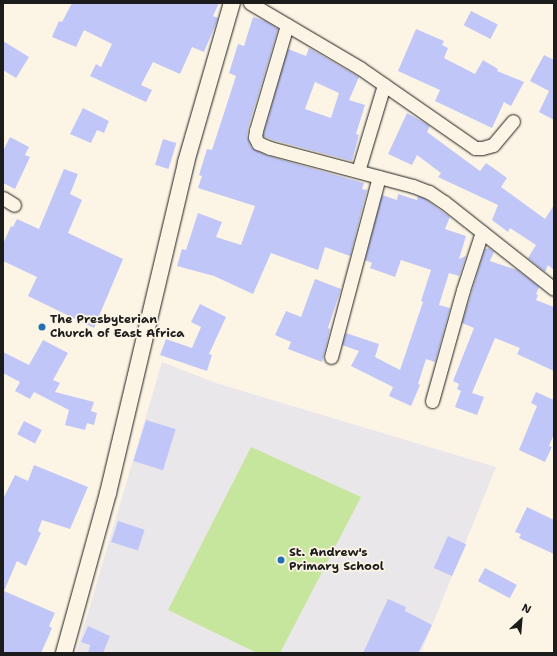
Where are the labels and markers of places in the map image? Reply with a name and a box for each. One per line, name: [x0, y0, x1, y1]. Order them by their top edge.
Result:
place label: The Presbyterian Church of East Africa: [50, 313, 184, 341]
marker: The Presbyterian Church of East Africa: [37, 322, 47, 332]
place label: St. Andrew's Primary School: [289, 546, 384, 574]
marker: St. Andrew's Primary School: [276, 555, 286, 565]

